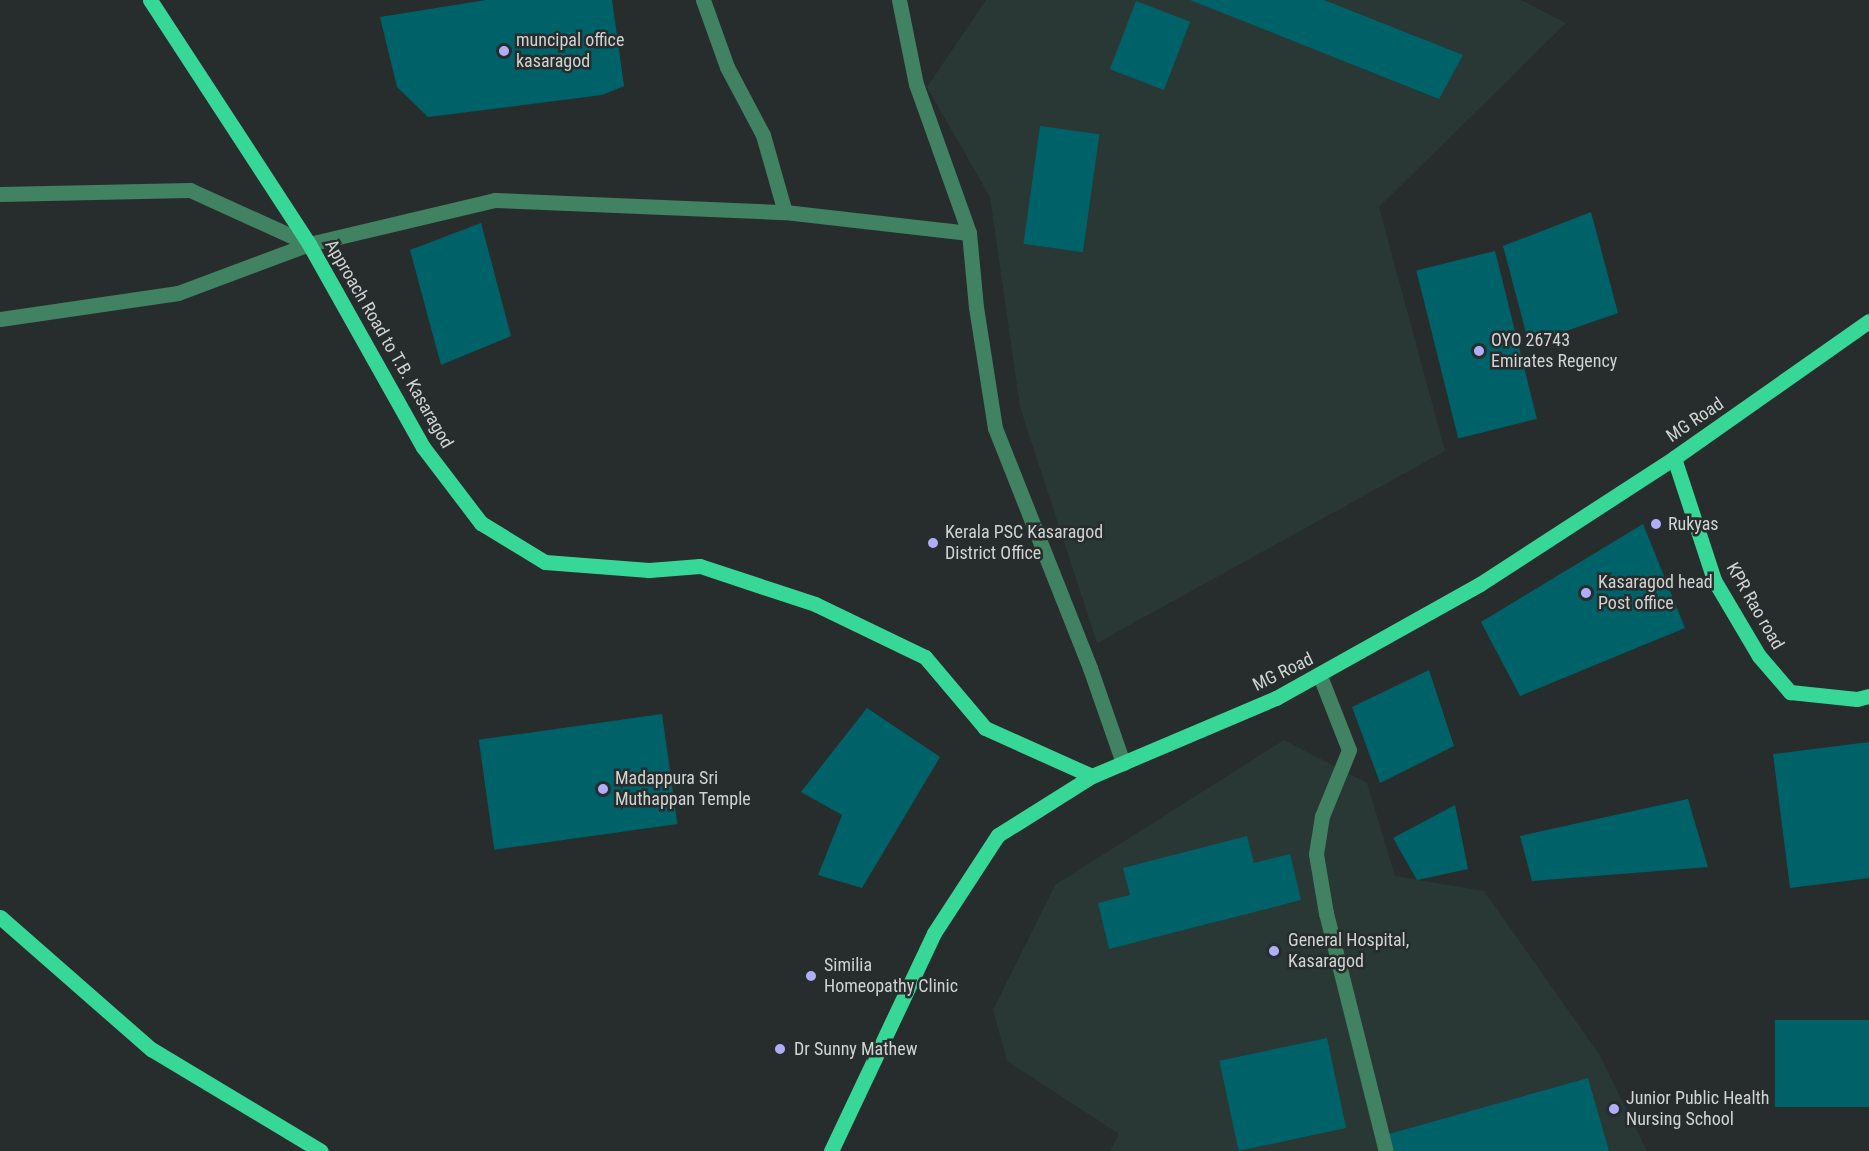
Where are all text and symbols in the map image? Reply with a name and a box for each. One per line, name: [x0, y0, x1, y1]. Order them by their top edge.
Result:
place label: muncipal office kasaragod: [516, 30, 624, 72]
marker: muncipal office kasaragod: [497, 44, 511, 58]
street label: Approach Road to T.B. Kasaragod: [320, 236, 458, 452]
place label: OYO 26743 Emirates Regency: [1491, 330, 1617, 372]
marker: OYO 26743 Emirates Regency: [1472, 344, 1486, 358]
street label: MG Road: [1662, 393, 1728, 447]
place label: Rukyas: [1668, 513, 1719, 535]
marker: Rukyas: [1649, 517, 1663, 531]
place label: Kerala PSC Kasaragod District Office: [945, 522, 1103, 564]
marker: Kerala PSC Kasaragod District Office: [926, 536, 940, 550]
street label: KPR Rao road: [1721, 559, 1789, 653]
place label: Kasaragod head Post office: [1598, 572, 1713, 614]
marker: Kasaragod head Post office: [1579, 586, 1593, 600]
street label: MG Road: [1249, 648, 1317, 696]
place label: Madappura Sri Muthappan Temple: [615, 768, 751, 810]
marker: Madappura Sri Muthappan Temple: [596, 782, 610, 796]
place label: General Hospital, Kasaragod: [1288, 930, 1409, 972]
marker: General Hospital, Kasaragod: [1265, 942, 1283, 960]
place label: Similia Homeopathy Clinic: [824, 955, 958, 998]
marker: Similia Homeopathy Clinic: [802, 967, 820, 985]
place label: Dr Sunny Mathew: [794, 1038, 917, 1060]
marker: Dr Sunny Mathew: [771, 1040, 789, 1058]
place label: Junior Public Health Nursing School: [1626, 1088, 1770, 1130]
marker: Junior Public Health Nursing School: [1607, 1102, 1621, 1116]

